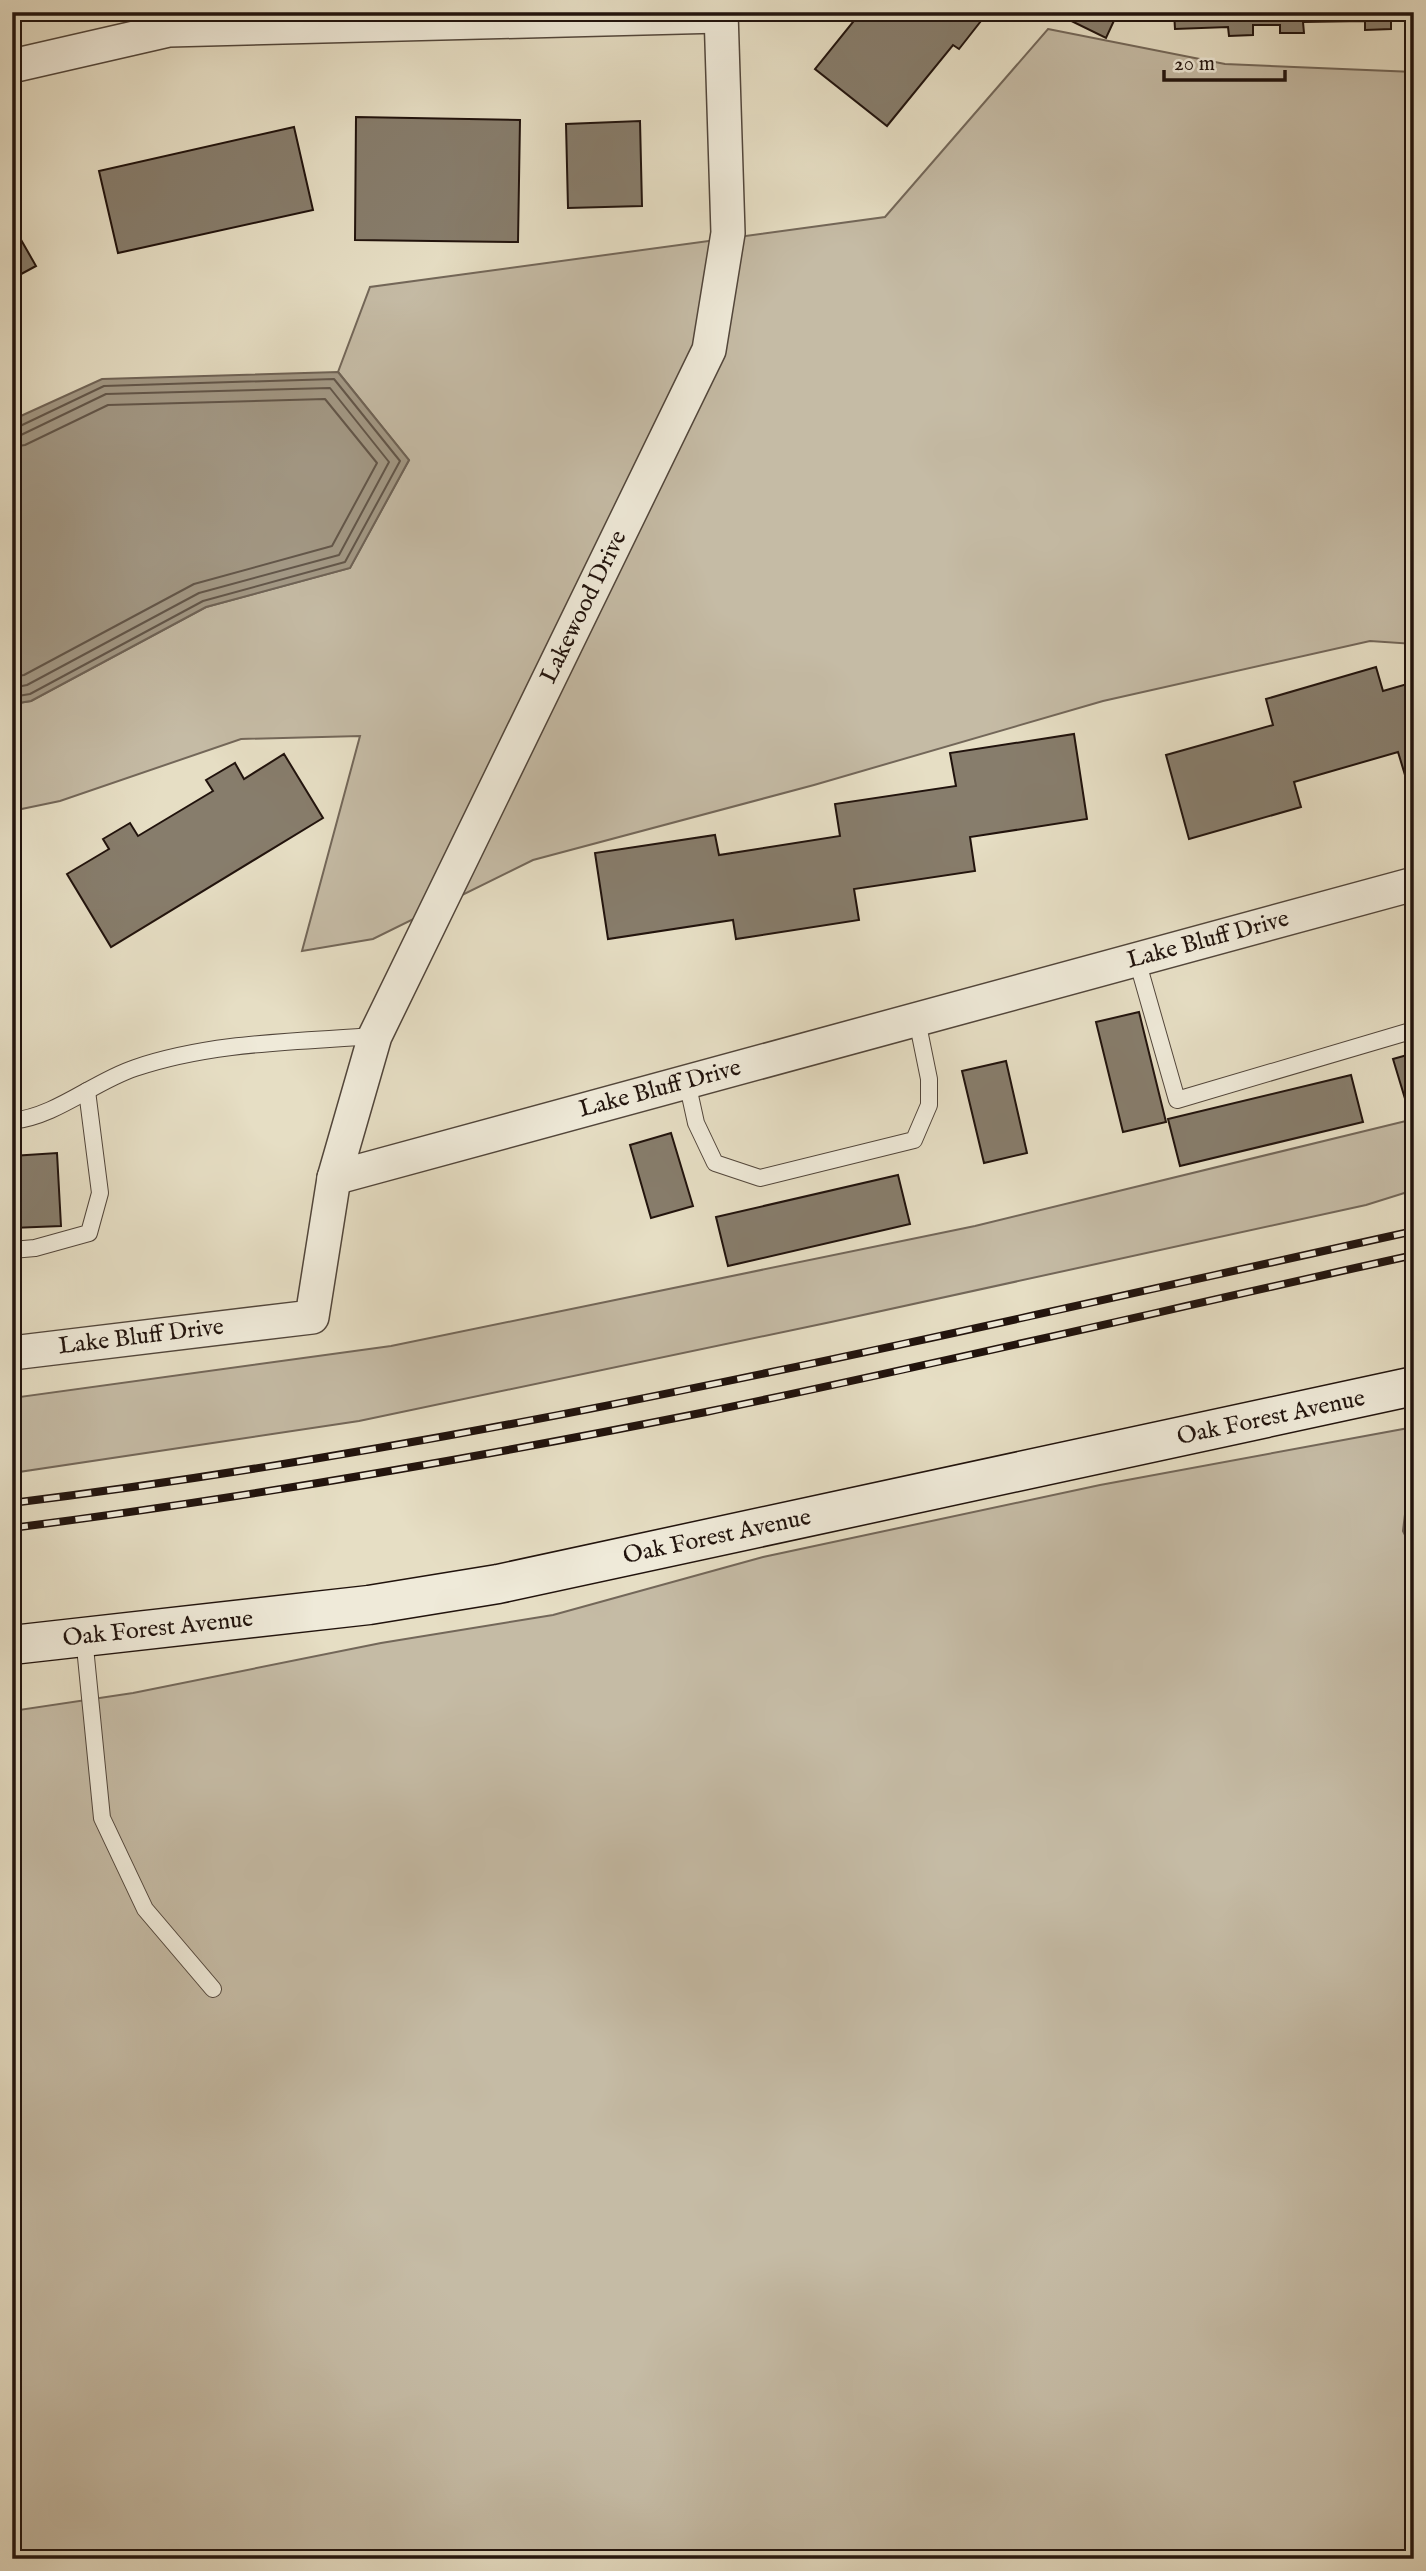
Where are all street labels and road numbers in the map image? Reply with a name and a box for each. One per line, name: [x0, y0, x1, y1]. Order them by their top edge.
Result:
street label: Lakewood Drive: [534, 525, 634, 689]
street label: Lake Bluff Drive: [1124, 903, 1292, 977]
street label: Lake Bluff Drive: [576, 1052, 744, 1126]
street label: Lake Bluff Drive: [56, 1311, 226, 1363]
street label: Oak Forest Avenue: [1174, 1383, 1368, 1453]
street label: Oak Forest Avenue: [620, 1502, 814, 1572]
street label: Oak Forest Avenue: [61, 1604, 255, 1654]

